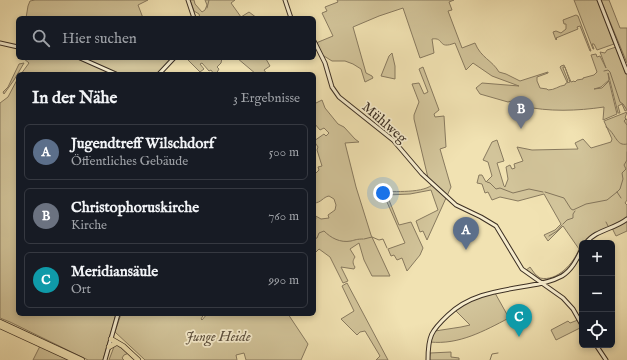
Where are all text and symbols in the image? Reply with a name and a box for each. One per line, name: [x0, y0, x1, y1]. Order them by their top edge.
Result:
search box: [16, 16, 316, 60]
icon: search: [30, 27, 52, 49]
text: Hier suchen: [62, 29, 137, 48]
text: In der Nähe: [32, 88, 117, 109]
text: 3 Ergebnisse: [233, 90, 300, 107]
pin: B: [508, 96, 534, 129]
street label: Mühlweg: [358, 98, 411, 148]
text: Jugendtreff Wilschdorf: [71, 134, 214, 153]
text: A: [42, 144, 50, 161]
text: 500 m: [269, 144, 299, 161]
text: Öffentliches Gebäude: [71, 153, 188, 170]
your location: [373, 183, 393, 203]
text: Christophoruskirche: [71, 198, 199, 217]
text: B: [42, 208, 50, 225]
text: 760 m: [268, 208, 299, 225]
text: Kirche: [71, 217, 107, 234]
pin: A: [453, 217, 479, 250]
map controls: [579, 240, 615, 348]
button: +: [579, 240, 615, 276]
text: Meridiansäule: [71, 262, 158, 281]
text: C: [41, 272, 51, 289]
text: 990 m: [268, 272, 299, 289]
button: −: [579, 276, 615, 312]
text: Ort: [71, 281, 91, 298]
pin: C: [506, 304, 532, 337]
button: locate: [579, 312, 615, 348]
park label: Junge Heide: [185, 328, 251, 347]

